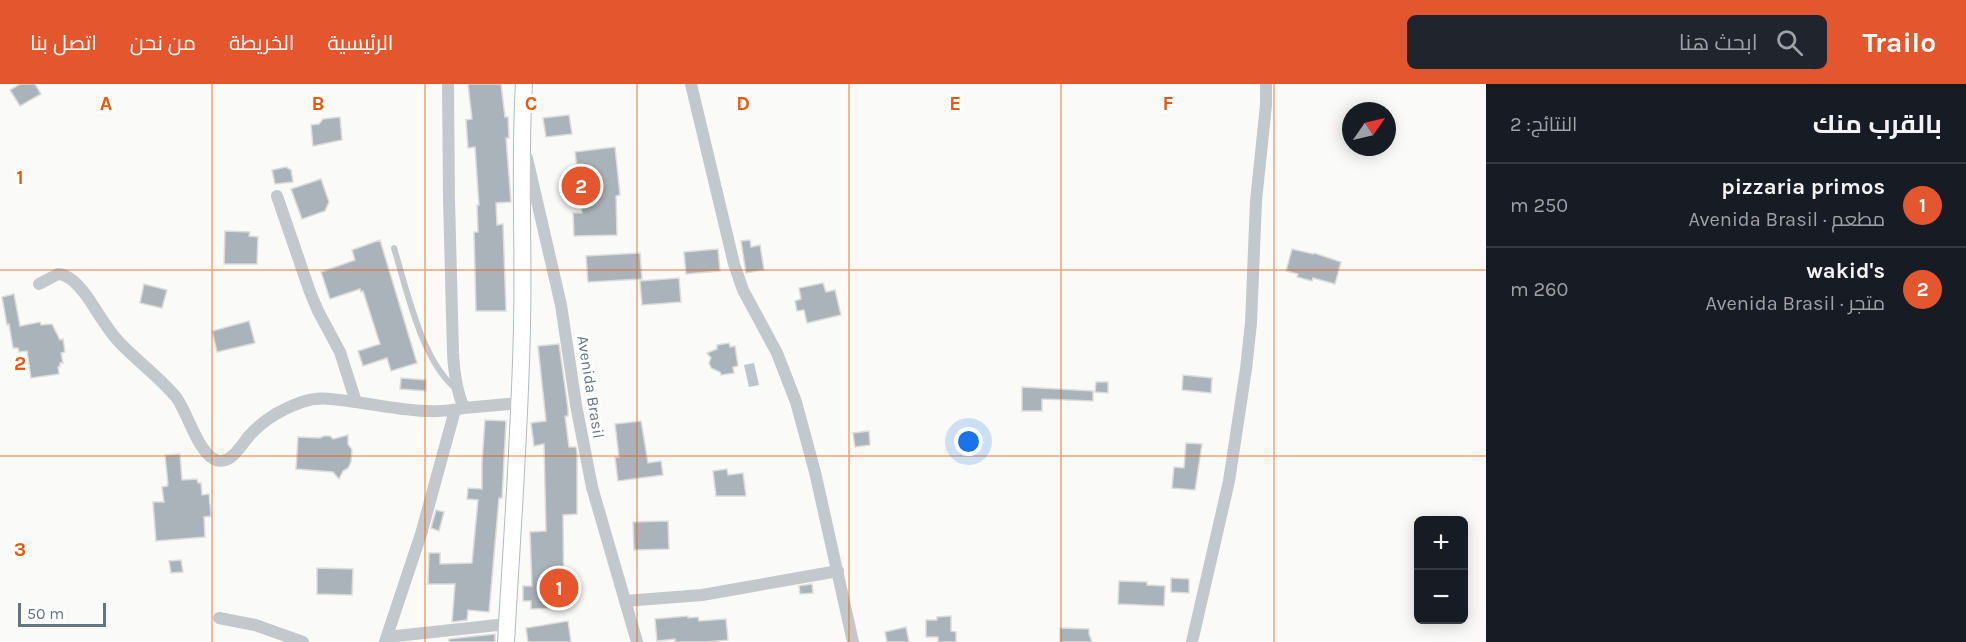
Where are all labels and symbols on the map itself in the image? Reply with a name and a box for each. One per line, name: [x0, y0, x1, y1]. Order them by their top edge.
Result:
text: A: [100, 92, 113, 115]
text: B: [312, 92, 324, 115]
text: C: [525, 92, 537, 115]
text: D: [736, 92, 750, 115]
text: E: [949, 92, 961, 115]
text: F: [1163, 92, 1174, 115]
north arrow: [1342, 102, 1396, 156]
pin: 2: [562, 164, 600, 208]
text: 1: [16, 166, 24, 189]
street label: Avenida Brasil: [573, 334, 609, 440]
text: 2: [14, 352, 26, 375]
your location: [954, 427, 983, 456]
text: 3: [14, 538, 26, 561]
pin: 1: [540, 566, 578, 610]
scale bar: [18, 600, 106, 628]

